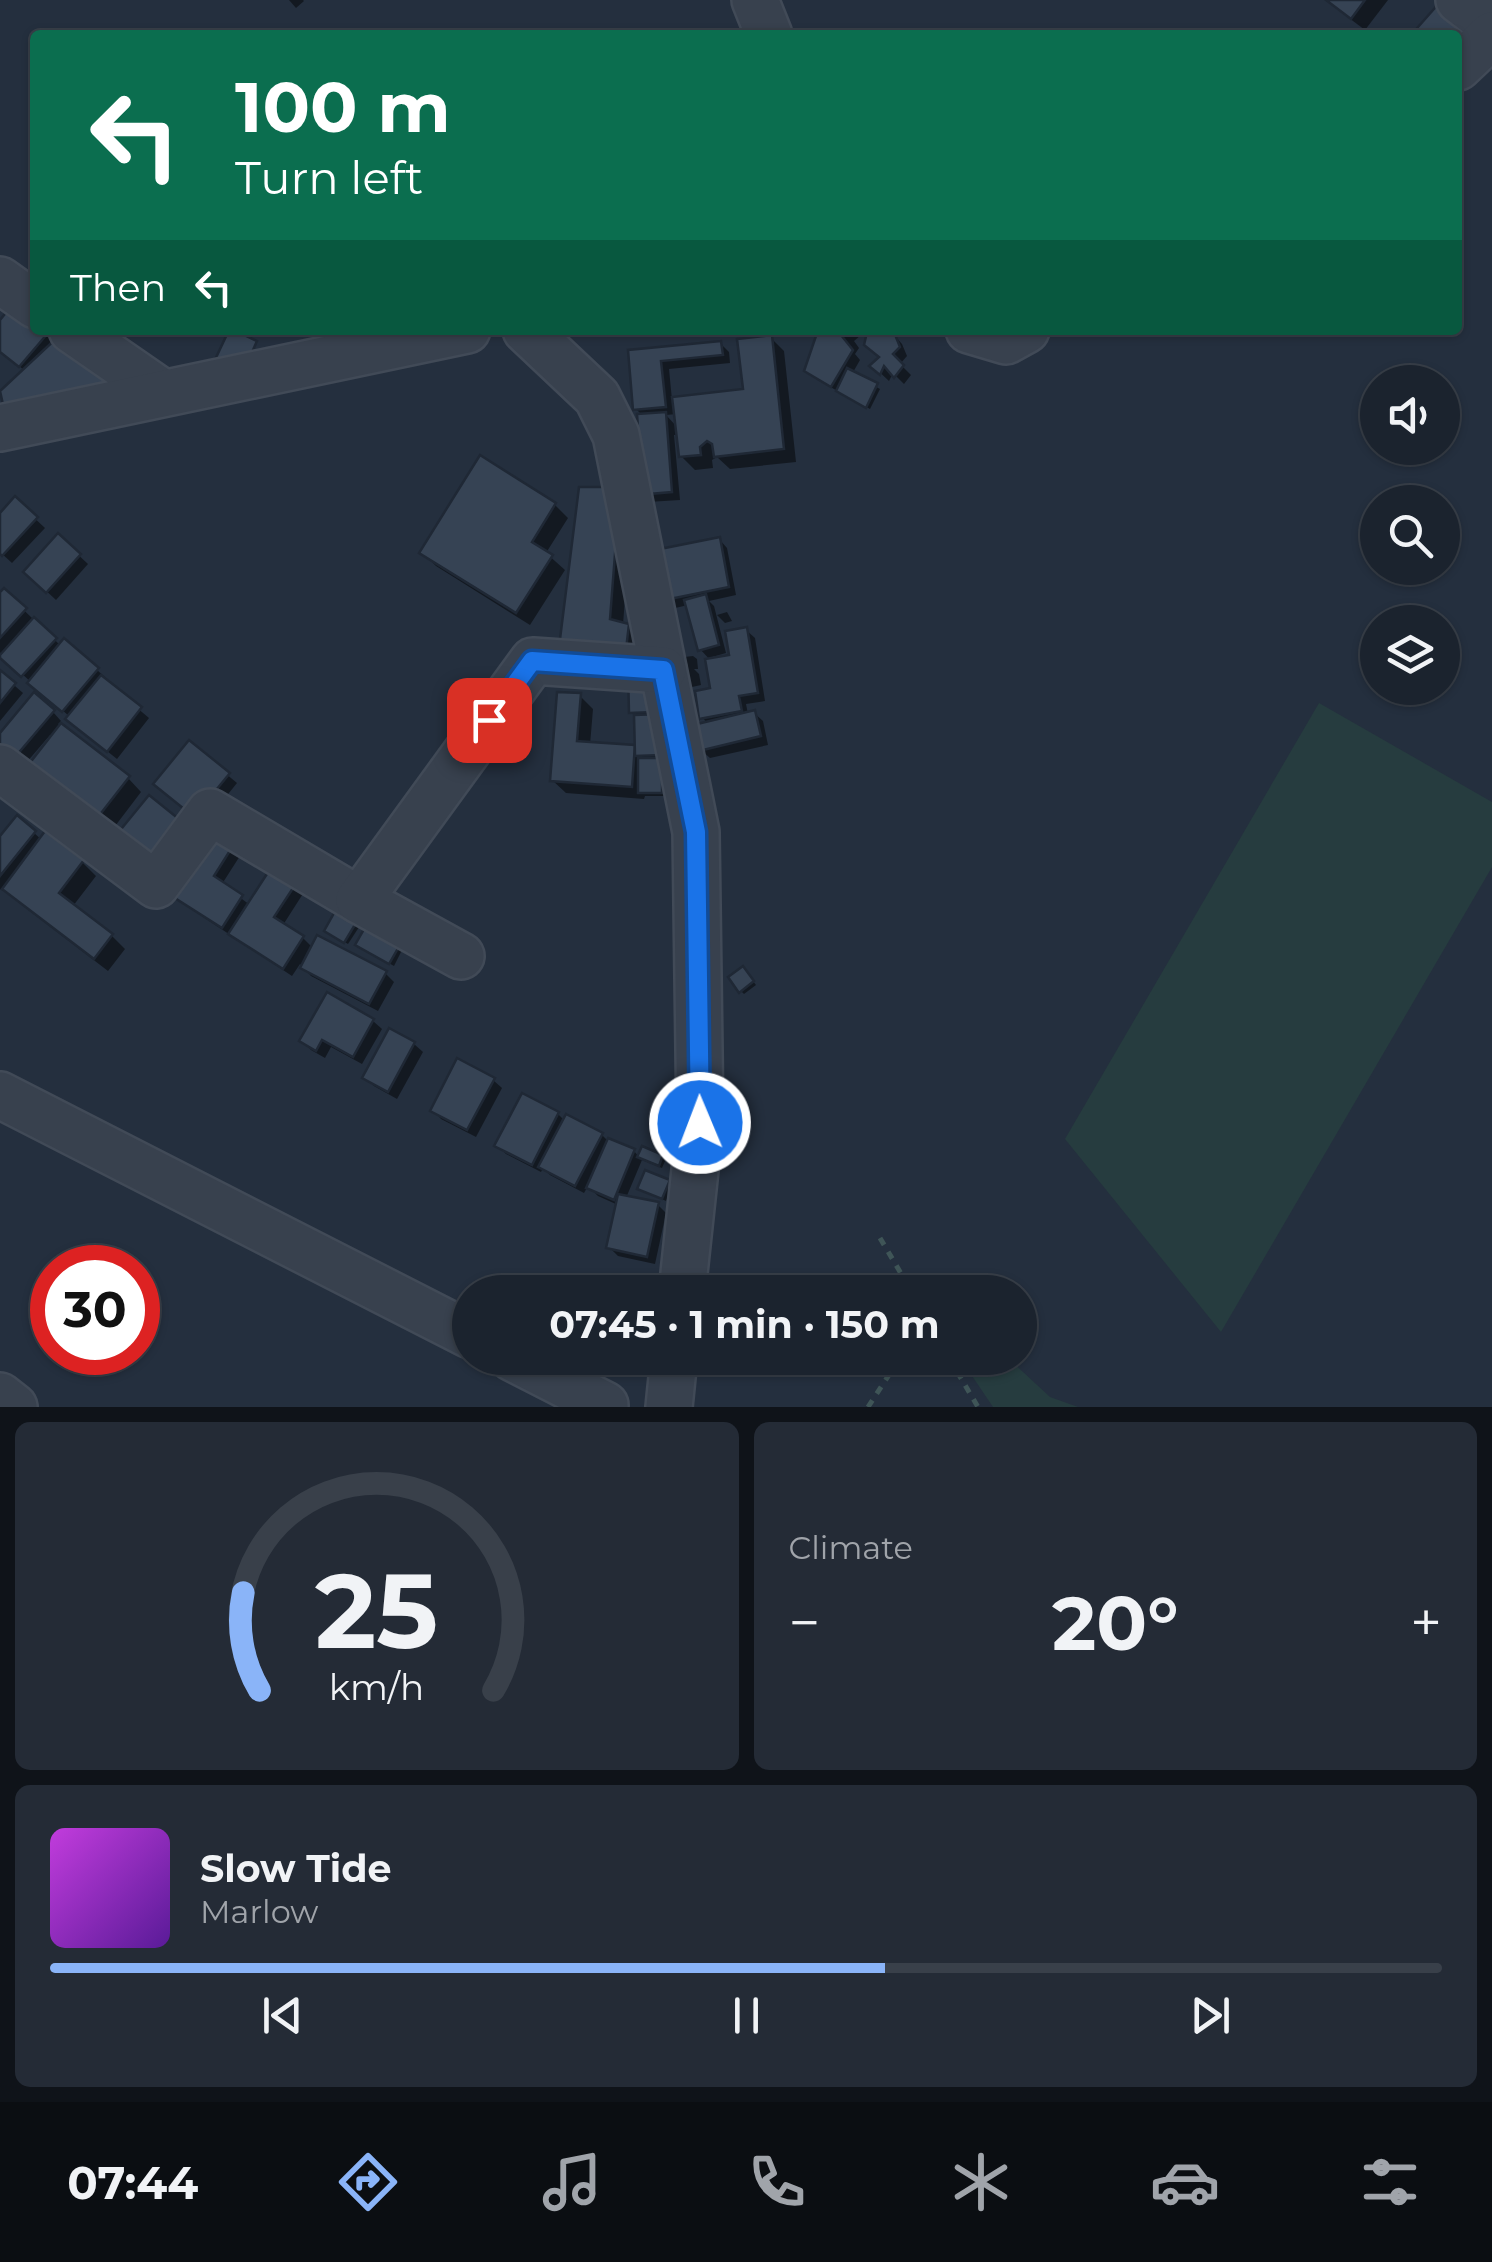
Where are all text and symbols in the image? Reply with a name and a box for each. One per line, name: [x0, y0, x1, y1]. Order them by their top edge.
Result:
text: 100 m: [235, 64, 451, 150]
icon: left: [70, 70, 200, 200]
text: Turn left: [235, 150, 423, 205]
icon: left: [186, 260, 241, 315]
text: Then: [70, 264, 166, 311]
map controls: [1360, 365, 1460, 705]
button: sound: [1360, 365, 1460, 465]
button: search: [1360, 485, 1460, 585]
button: layers: [1360, 605, 1460, 705]
pin: [447, 678, 532, 763]
icon: arrive: [462, 693, 517, 748]
position arrow: [648, 1071, 752, 1175]
speed limit sign: 30: [30, 1245, 160, 1375]
text: 07:45 · 1 min · 150 m: [549, 1301, 940, 1348]
text: Climate: [789, 1528, 913, 1567]
text: 25: [315, 1547, 438, 1674]
text: 20°: [1052, 1577, 1179, 1669]
text: −: [789, 1589, 820, 1656]
text: +: [1410, 1589, 1442, 1656]
text: km/h: [329, 1665, 424, 1709]
text: Slow Tide: [200, 1845, 392, 1892]
text: Marlow: [200, 1892, 318, 1931]
icon: previous: [255, 1988, 310, 2043]
icon: pause: [719, 1988, 774, 2043]
icon: next: [1183, 1988, 1238, 2043]
icon: directions: [333, 2147, 403, 2217]
icon: music: [537, 2147, 607, 2217]
icon: phone: [742, 2147, 812, 2217]
icon: climate: [946, 2147, 1016, 2217]
icon: car: [1150, 2147, 1220, 2217]
icon: filters: [1355, 2147, 1425, 2217]
text: 07:44: [67, 2155, 198, 2210]

